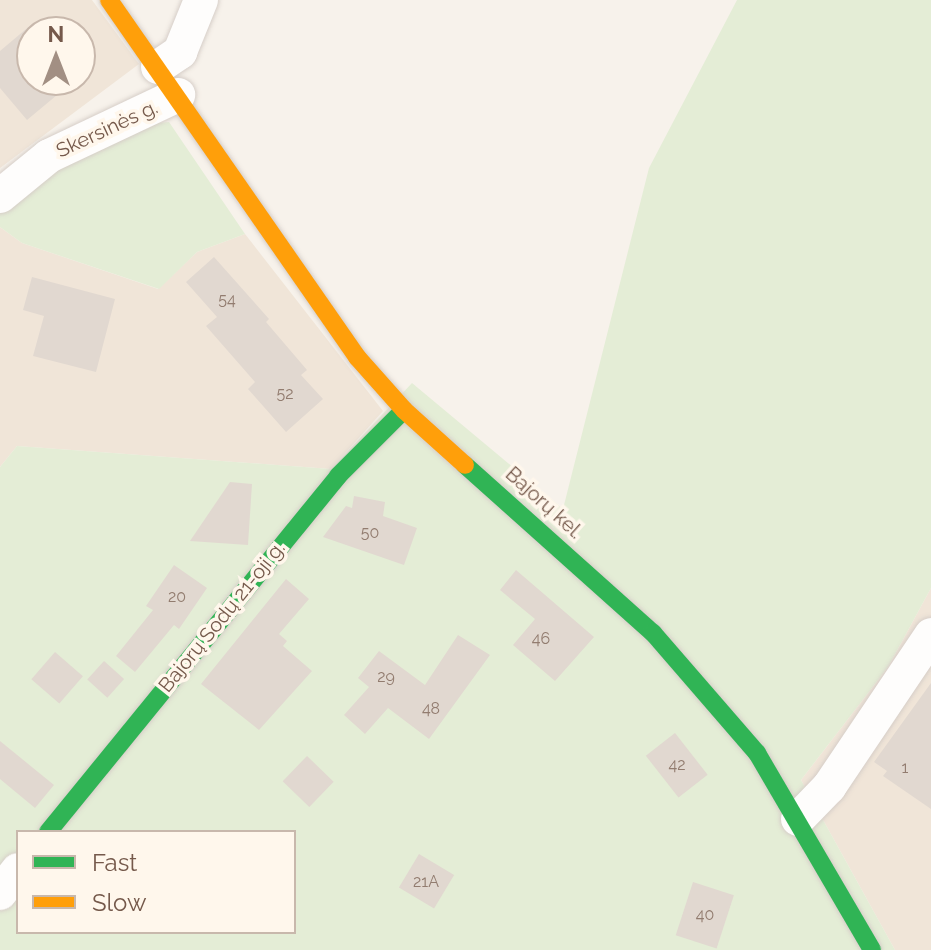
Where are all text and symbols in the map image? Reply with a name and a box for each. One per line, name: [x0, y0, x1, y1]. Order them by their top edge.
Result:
north arrow: [16, 16, 96, 96]
text: N: [48, 21, 64, 47]
street label: Skersinės g.: [52, 95, 162, 163]
house number: 54: [218, 290, 236, 310]
house number: 52: [276, 384, 294, 404]
street label: Bajorų kel.: [500, 462, 588, 544]
house number: 50: [361, 523, 379, 543]
street label: Bajorų Sodų 21-oji g.: [154, 537, 290, 697]
house number: 20: [168, 587, 186, 607]
house number: 46: [532, 629, 550, 649]
house number: 29: [377, 667, 395, 687]
house number: 48: [422, 699, 440, 719]
house number: 42: [668, 755, 686, 775]
house number: 1: [902, 758, 908, 778]
legend: [16, 830, 296, 934]
text: Fast: [92, 848, 137, 877]
house number: 21A: [413, 872, 439, 892]
text: Slow: [92, 888, 146, 917]
house number: 40: [696, 905, 714, 925]

